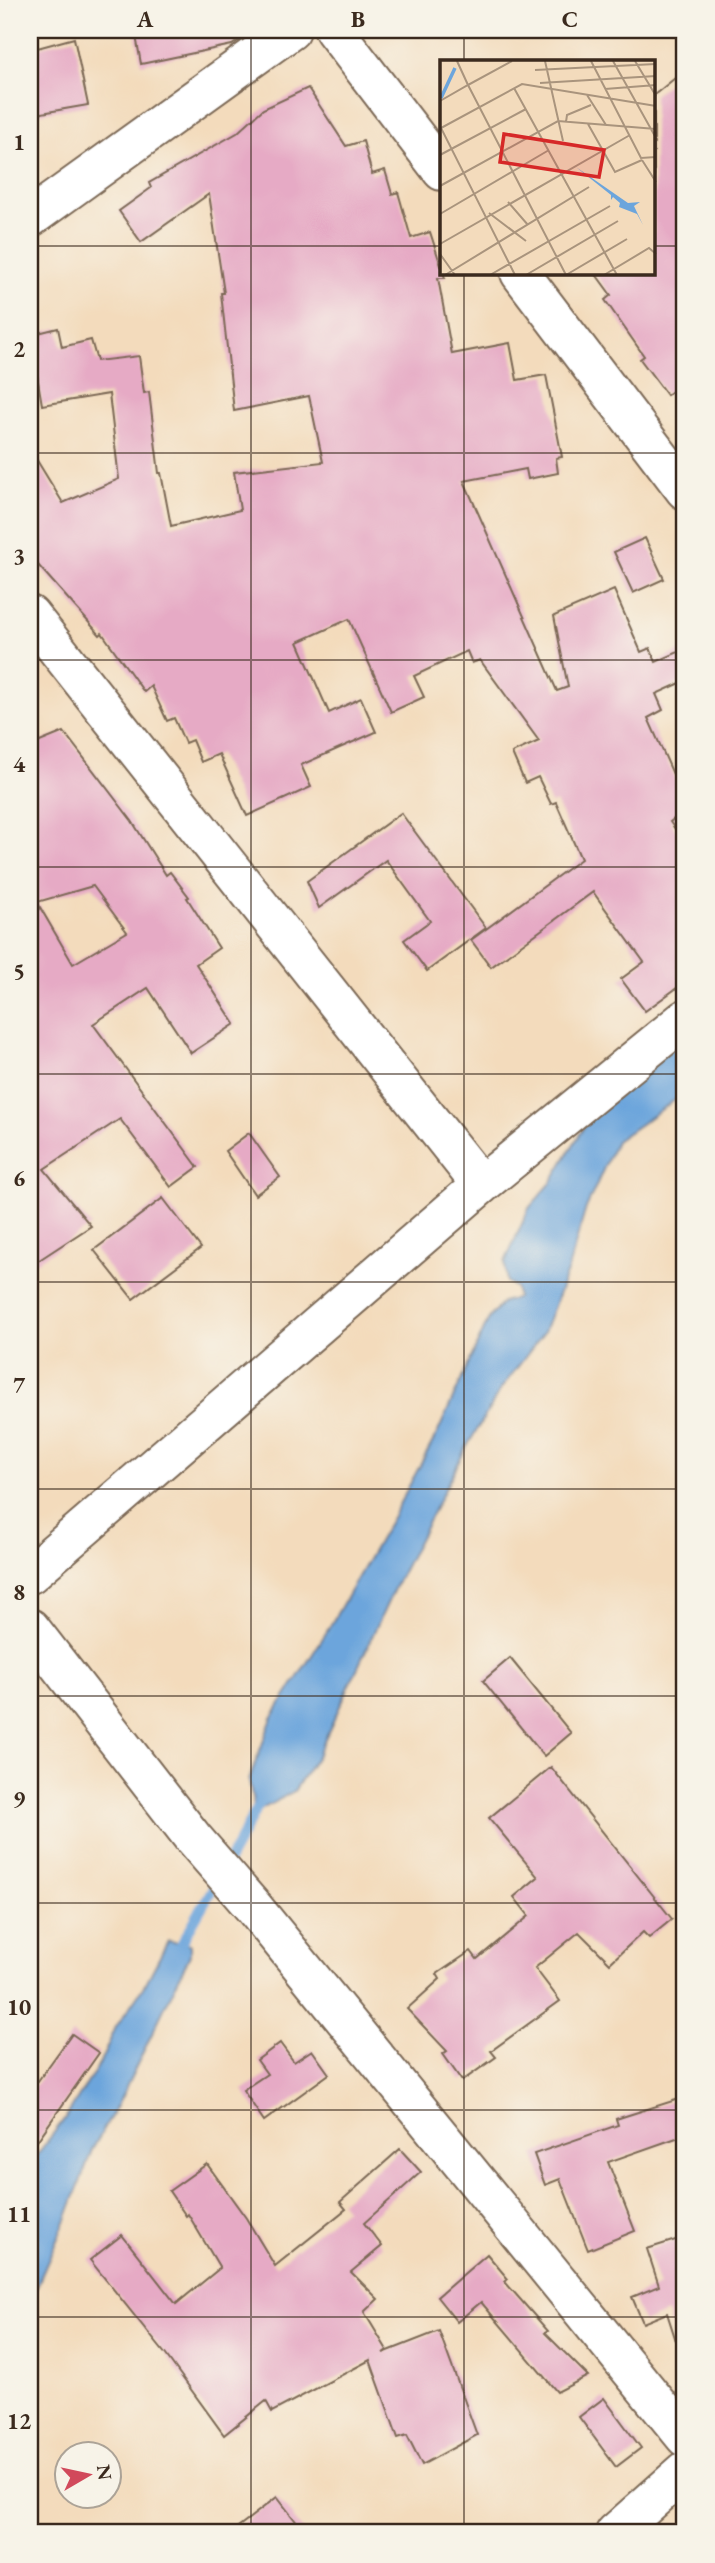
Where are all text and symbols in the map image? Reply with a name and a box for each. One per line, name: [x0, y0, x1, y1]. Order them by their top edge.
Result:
text: A: [136, 4, 154, 34]
text: B: [351, 4, 365, 34]
text: C: [562, 4, 578, 34]
inset map: [440, 60, 656, 275]
text: 1: [13, 127, 25, 157]
text: 2: [13, 334, 25, 364]
text: 3: [13, 541, 25, 571]
text: 4: [13, 749, 26, 779]
text: 5: [13, 956, 25, 986]
text: 6: [13, 1163, 25, 1193]
text: 7: [13, 1370, 26, 1400]
text: 8: [13, 1577, 25, 1607]
text: 9: [13, 1784, 25, 1814]
text: 10: [7, 1992, 31, 2022]
text: 11: [7, 2199, 31, 2229]
text: 12: [7, 2406, 31, 2436]
north arrow: [52, 2440, 122, 2510]
text: N: [91, 2463, 118, 2483]

